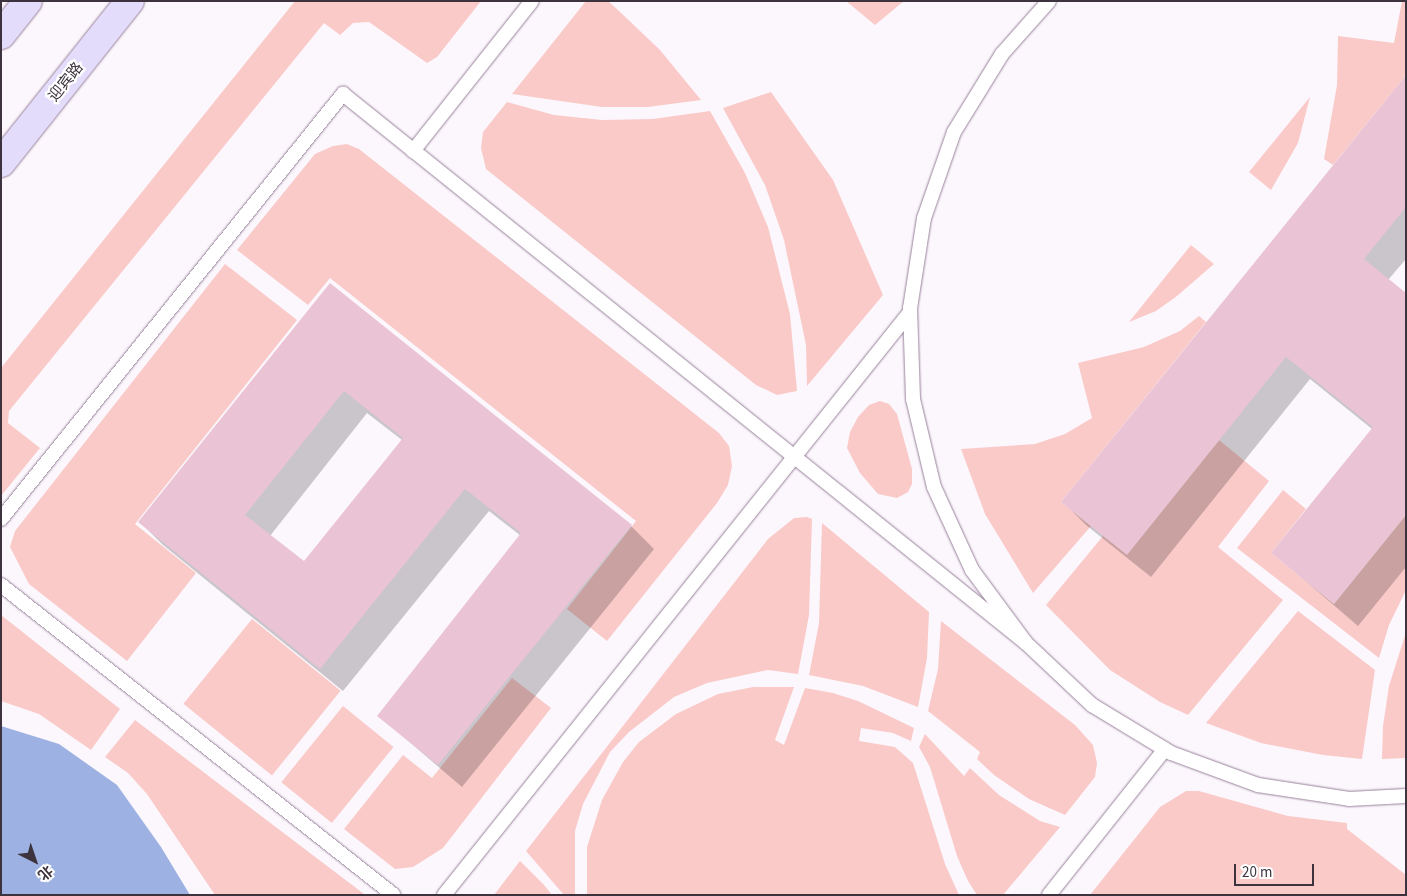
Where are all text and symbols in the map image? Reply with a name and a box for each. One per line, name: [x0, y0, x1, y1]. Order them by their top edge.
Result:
street label: 迎宾路: [45, 59, 87, 105]
north arrow: [10, 836, 60, 886]
scale bar: [1237, 854, 1317, 886]
text: 北: [33, 860, 57, 884]
text: 20 m: [1242, 862, 1272, 883]

